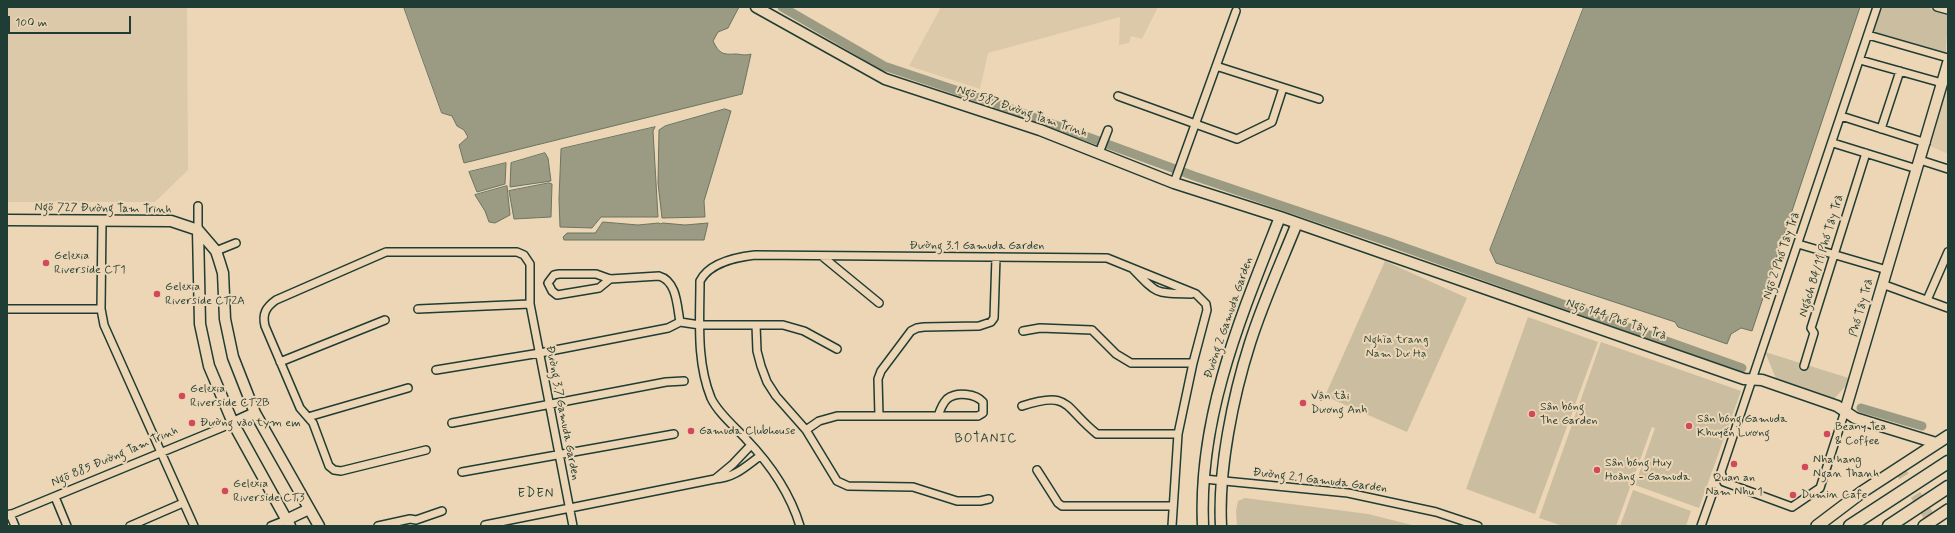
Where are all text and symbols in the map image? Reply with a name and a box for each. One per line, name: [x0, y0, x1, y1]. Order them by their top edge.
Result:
scale bar: [10, 8, 133, 34]
text: 100 m: [15, 15, 47, 31]
street label: Ngõ 587 Đường Tam Trinh: [955, 83, 1089, 141]
street label: Ngách 84/11 Phố Tây Trà: [1797, 193, 1847, 319]
street label: Ngõ 727 Đường Tam Trinh: [34, 201, 172, 217]
street label: Ngõ 2 Phố Tây Trà: [1760, 211, 1804, 301]
street label: Đường 3.1 Gamuda Garden: [910, 239, 1044, 253]
place label: Gelexia Riverside CT1: [54, 249, 126, 277]
street label: Đường 2 Gamuda Garden: [1201, 255, 1257, 381]
marker: Gelexia Riverside CT1: [41, 258, 51, 268]
street label: Phố Tây Trà: [1847, 277, 1877, 339]
place label: Gelexia Riverside CT2A: [165, 280, 245, 308]
marker: Gelexia Riverside CT2A: [152, 289, 162, 299]
street label: Ngõ 144 Phố Tây Trà: [1564, 296, 1668, 344]
park label: Nghĩa trang Nam Dư Hạ: [1363, 333, 1429, 361]
street label: Đường 3.7 Gamuda Garden: [542, 345, 582, 481]
place label: Gelexia Riverside CT2B: [190, 382, 270, 410]
place label: Vận tải Dương Anh: [1311, 389, 1367, 417]
marker: Gelexia Riverside CT2B: [177, 391, 187, 401]
marker: Vận tải Dương Anh: [1298, 398, 1308, 408]
place label: Sân bóng The Garden: [1540, 400, 1597, 428]
marker: Sân bóng The Garden: [1527, 409, 1537, 419]
place label: Sân bóng Gamuda Khuyến Lương: [1697, 412, 1787, 440]
place label: Đường vào tym em: [200, 416, 301, 430]
marker: Đường vào tym em: [187, 418, 197, 428]
place label: Beany Tea & Coffee: [1835, 420, 1886, 448]
marker: Sân bóng Gamuda Khuyến Lương: [1684, 421, 1694, 431]
street label: Ngõ 885 Đường Tam Trinh: [49, 424, 181, 490]
place label: Gamuda Clubhouse: [699, 424, 795, 438]
marker: Gamuda Clubhouse: [686, 426, 696, 436]
marker: Beany Tea & Coffee: [1822, 429, 1832, 439]
district label: BOTANIC: [956, 431, 1016, 447]
place label: Nha hang Ngan Thanh: [1813, 453, 1879, 481]
place label: Sân bóng Huy Hoàng - Gamuda: [1605, 456, 1690, 484]
marker: Quan an Nam Nhu 1: [1729, 459, 1739, 469]
marker: Nha hang Ngan Thanh: [1800, 462, 1810, 472]
marker: Sân bóng Huy Hoàng - Gamuda: [1592, 465, 1602, 475]
street label: Đường 2.1 Gamuda Garden: [1252, 466, 1388, 496]
place label: Quan an Nam Nhu 1: [1705, 471, 1763, 499]
place label: Gelexia Riverside CT3: [233, 477, 305, 505]
marker: Gelexia Riverside CT3: [220, 486, 230, 496]
district label: EDEN: [517, 486, 555, 502]
place label: Dumin Cafe: [1801, 488, 1867, 502]
marker: Dumin Cafe: [1788, 490, 1798, 500]

